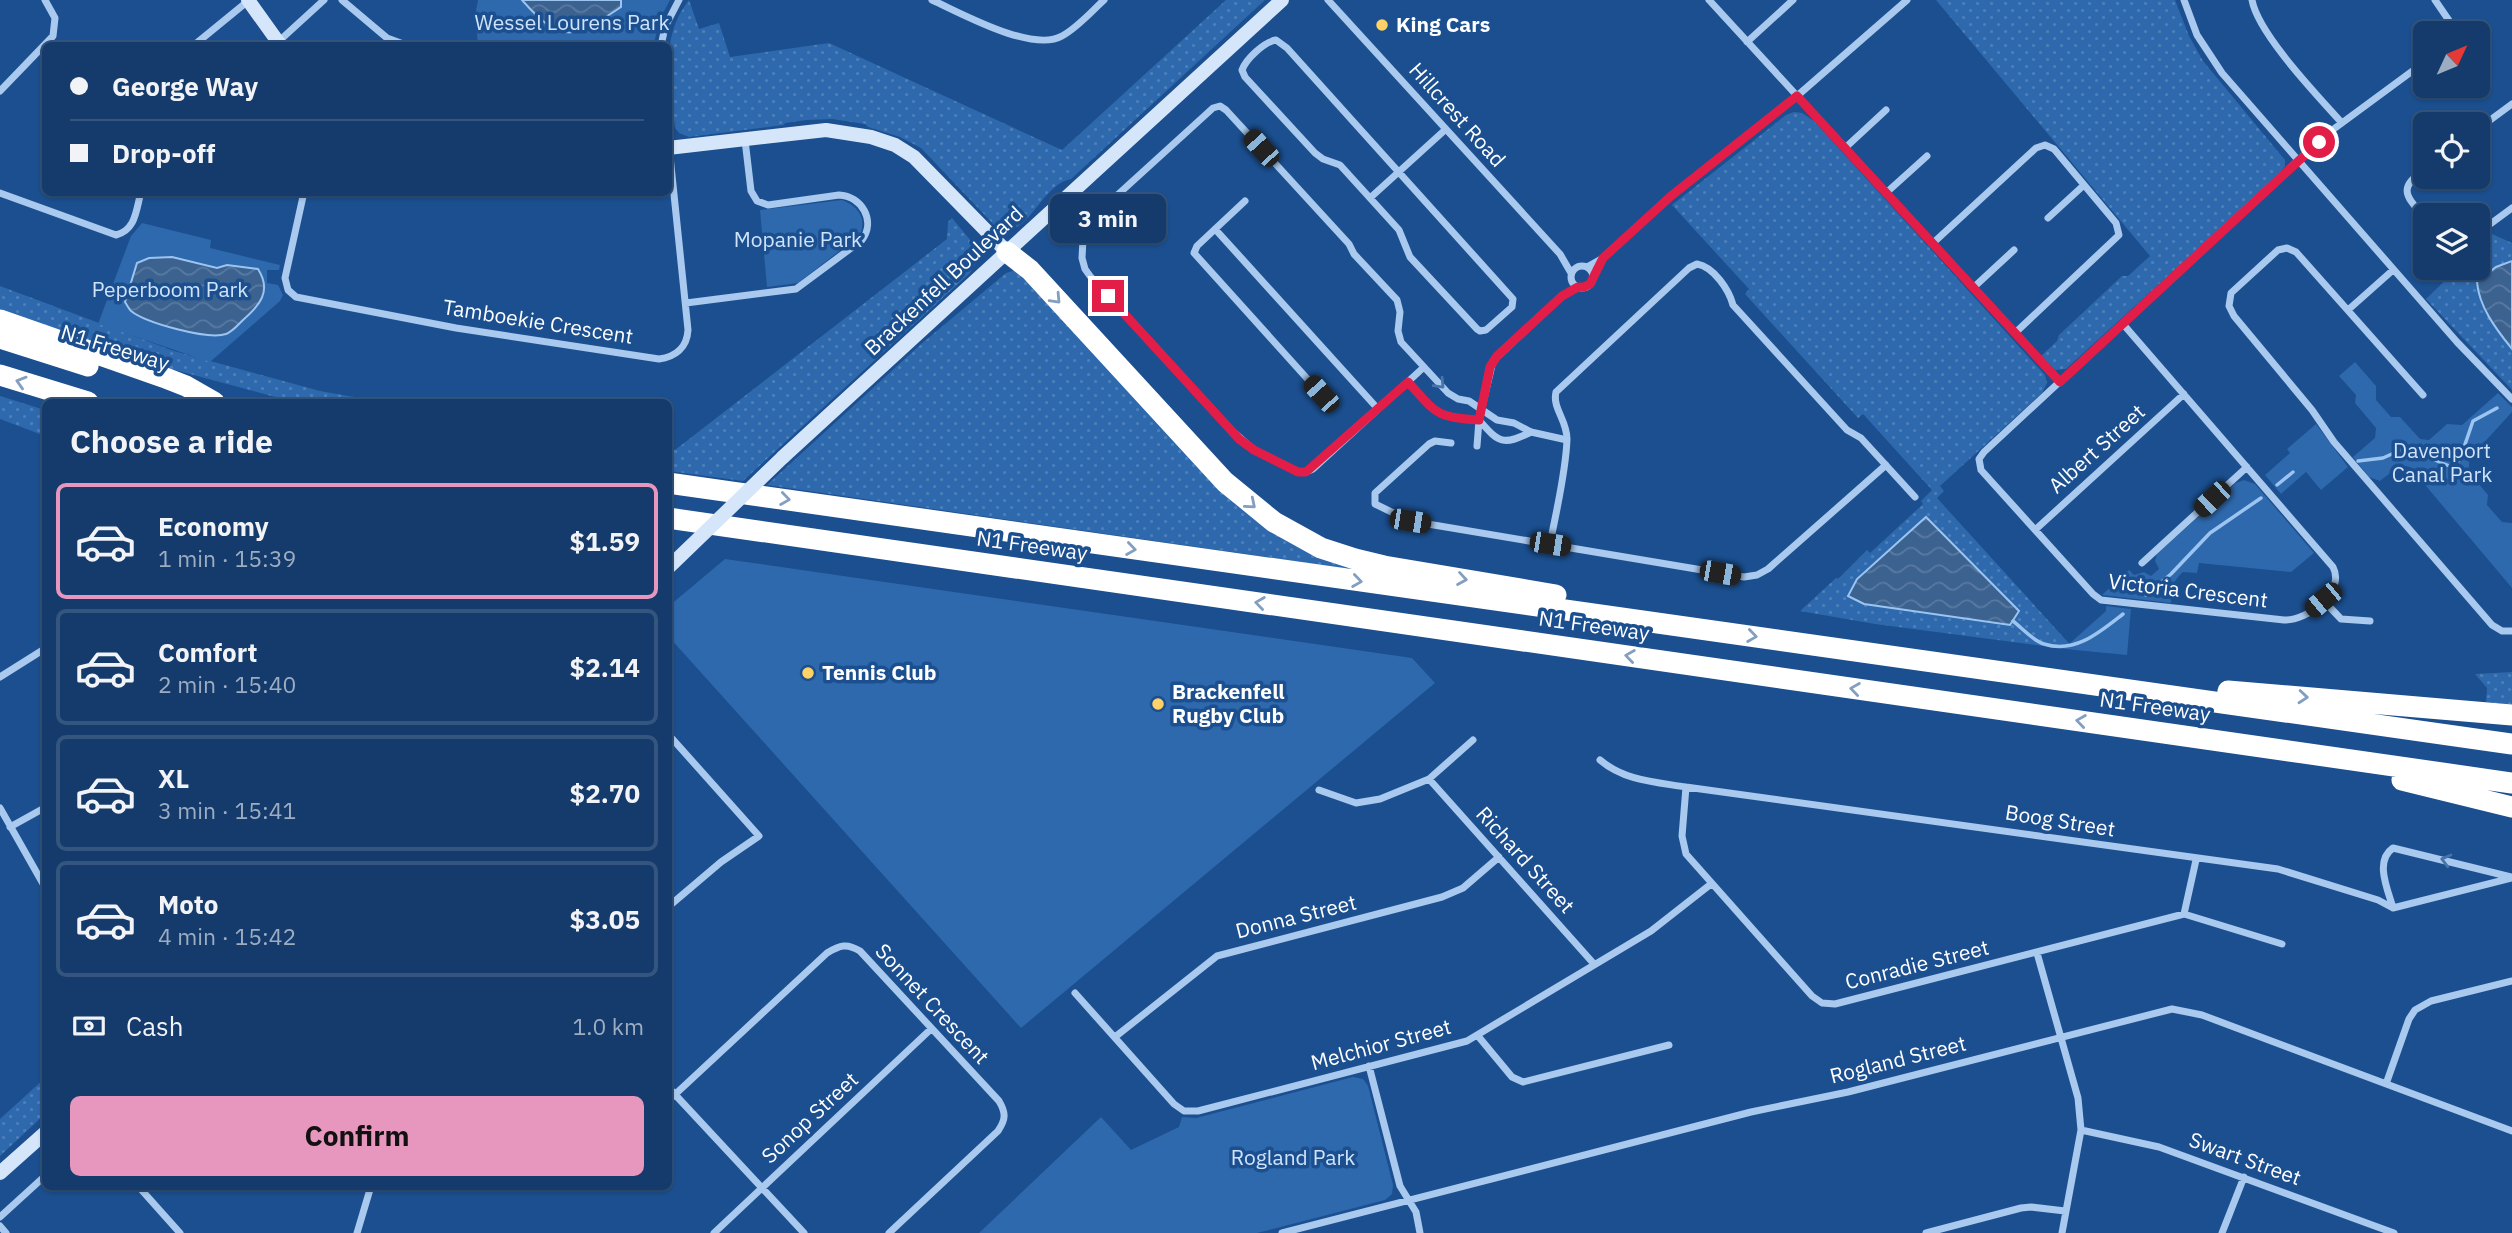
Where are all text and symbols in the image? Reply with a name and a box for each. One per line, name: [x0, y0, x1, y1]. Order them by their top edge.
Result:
park label: Wessel Lourens Park: [474, 8, 670, 36]
place label: King Cars: [1396, 10, 1490, 38]
marker: King Cars: [1374, 17, 1390, 33]
north arrow: [2413, 21, 2490, 98]
map controls: [2413, 21, 2490, 280]
street label: Hillcrest Road: [1403, 56, 1512, 173]
text: George Way: [112, 69, 258, 103]
button: locate: [2413, 112, 2490, 189]
car: [1240, 125, 1283, 171]
route start: [2303, 126, 2335, 158]
text: Drop-off: [112, 136, 215, 170]
callout: 3 min: [1050, 194, 1166, 244]
street label: Brackenfell Boulevard: [858, 199, 1029, 361]
text: 3 min: [1078, 203, 1138, 233]
button: layers: [2413, 203, 2490, 280]
park label: Mopanie Park: [734, 225, 862, 253]
park label: Peperboom Park: [92, 275, 248, 303]
route end: [1092, 280, 1124, 312]
one-way arrow: [1048, 291, 1061, 304]
street label: Tamboekie Crescent: [441, 292, 635, 350]
street label: N1 Freeway: [58, 317, 173, 377]
car: [1300, 371, 1343, 417]
one-way arrow: [15, 375, 27, 390]
one-way arrow: [1432, 376, 1445, 389]
street label: Albert Street: [2042, 398, 2151, 499]
text: Choose a ride: [70, 420, 273, 462]
park label: Davenport Canal Park: [2392, 436, 2492, 488]
car: [2190, 477, 2235, 521]
one-way arrow: [779, 492, 791, 507]
one-way arrow: [1243, 496, 1256, 508]
car: [1388, 507, 1433, 535]
text: Economy: [158, 509, 269, 543]
icon: car: [74, 510, 137, 573]
street label: N1 Freeway: [975, 523, 1090, 567]
text: $1.59: [570, 524, 640, 558]
car: [1528, 530, 1573, 558]
one-way arrow: [1126, 541, 1137, 556]
text: 1 min · 15:39: [158, 543, 296, 573]
car: [1698, 559, 1743, 587]
street label: Victoria Crescent: [2107, 566, 2269, 614]
one-way arrow: [1456, 571, 1468, 586]
one-way arrow: [1351, 573, 1363, 588]
car: [2301, 578, 2346, 622]
one-way arrow: [1254, 596, 1265, 611]
street label: N1 Freeway: [1537, 603, 1652, 647]
one-way arrow: [1746, 628, 1758, 643]
text: Comfort: [158, 635, 257, 669]
icon: car: [74, 636, 137, 699]
one-way arrow: [1624, 649, 1636, 664]
text: $2.14: [570, 650, 640, 684]
place label: Tennis Club: [822, 658, 937, 686]
marker: Tennis Club: [800, 665, 816, 681]
text: 2 min · 15:40: [158, 669, 296, 699]
place label: Brackenfell Rugby Club: [1172, 677, 1285, 729]
one-way arrow: [1850, 682, 1861, 697]
street label: N1 Freeway: [2098, 684, 2213, 728]
one-way arrow: [2298, 689, 2309, 704]
marker: Brackenfell Rugby Club: [1150, 696, 1166, 712]
one-way arrow: [2075, 714, 2087, 729]
text: XL: [158, 761, 189, 795]
icon: car: [74, 762, 137, 825]
text: $2.70: [570, 776, 640, 810]
text: 3 min · 15:41: [158, 795, 296, 825]
street label: Boog Street: [2003, 798, 2117, 843]
street label: Richard Street: [1470, 800, 1581, 919]
one-way arrow: [2440, 854, 2452, 868]
text: Moto: [158, 887, 218, 921]
icon: car: [74, 888, 137, 951]
street label: Donna Street: [1232, 888, 1359, 945]
text: $3.05: [570, 902, 640, 936]
text: 4 min · 15:42: [158, 921, 296, 951]
street label: Conradie Street: [1842, 933, 1992, 995]
street label: Sonnet Crescent: [870, 937, 996, 1070]
icon: cash: [70, 1007, 108, 1045]
text: Cash: [126, 1009, 183, 1043]
text: 1.0 km: [573, 1011, 644, 1041]
street label: Melchior Street: [1308, 1012, 1454, 1076]
street label: Rogland Street: [1827, 1029, 1969, 1089]
street label: Sonop Street: [755, 1065, 864, 1169]
button: Confirm: [70, 1096, 644, 1176]
street label: Swart Street: [2186, 1125, 2305, 1191]
park label: Rogland Park: [1231, 1143, 1355, 1171]

